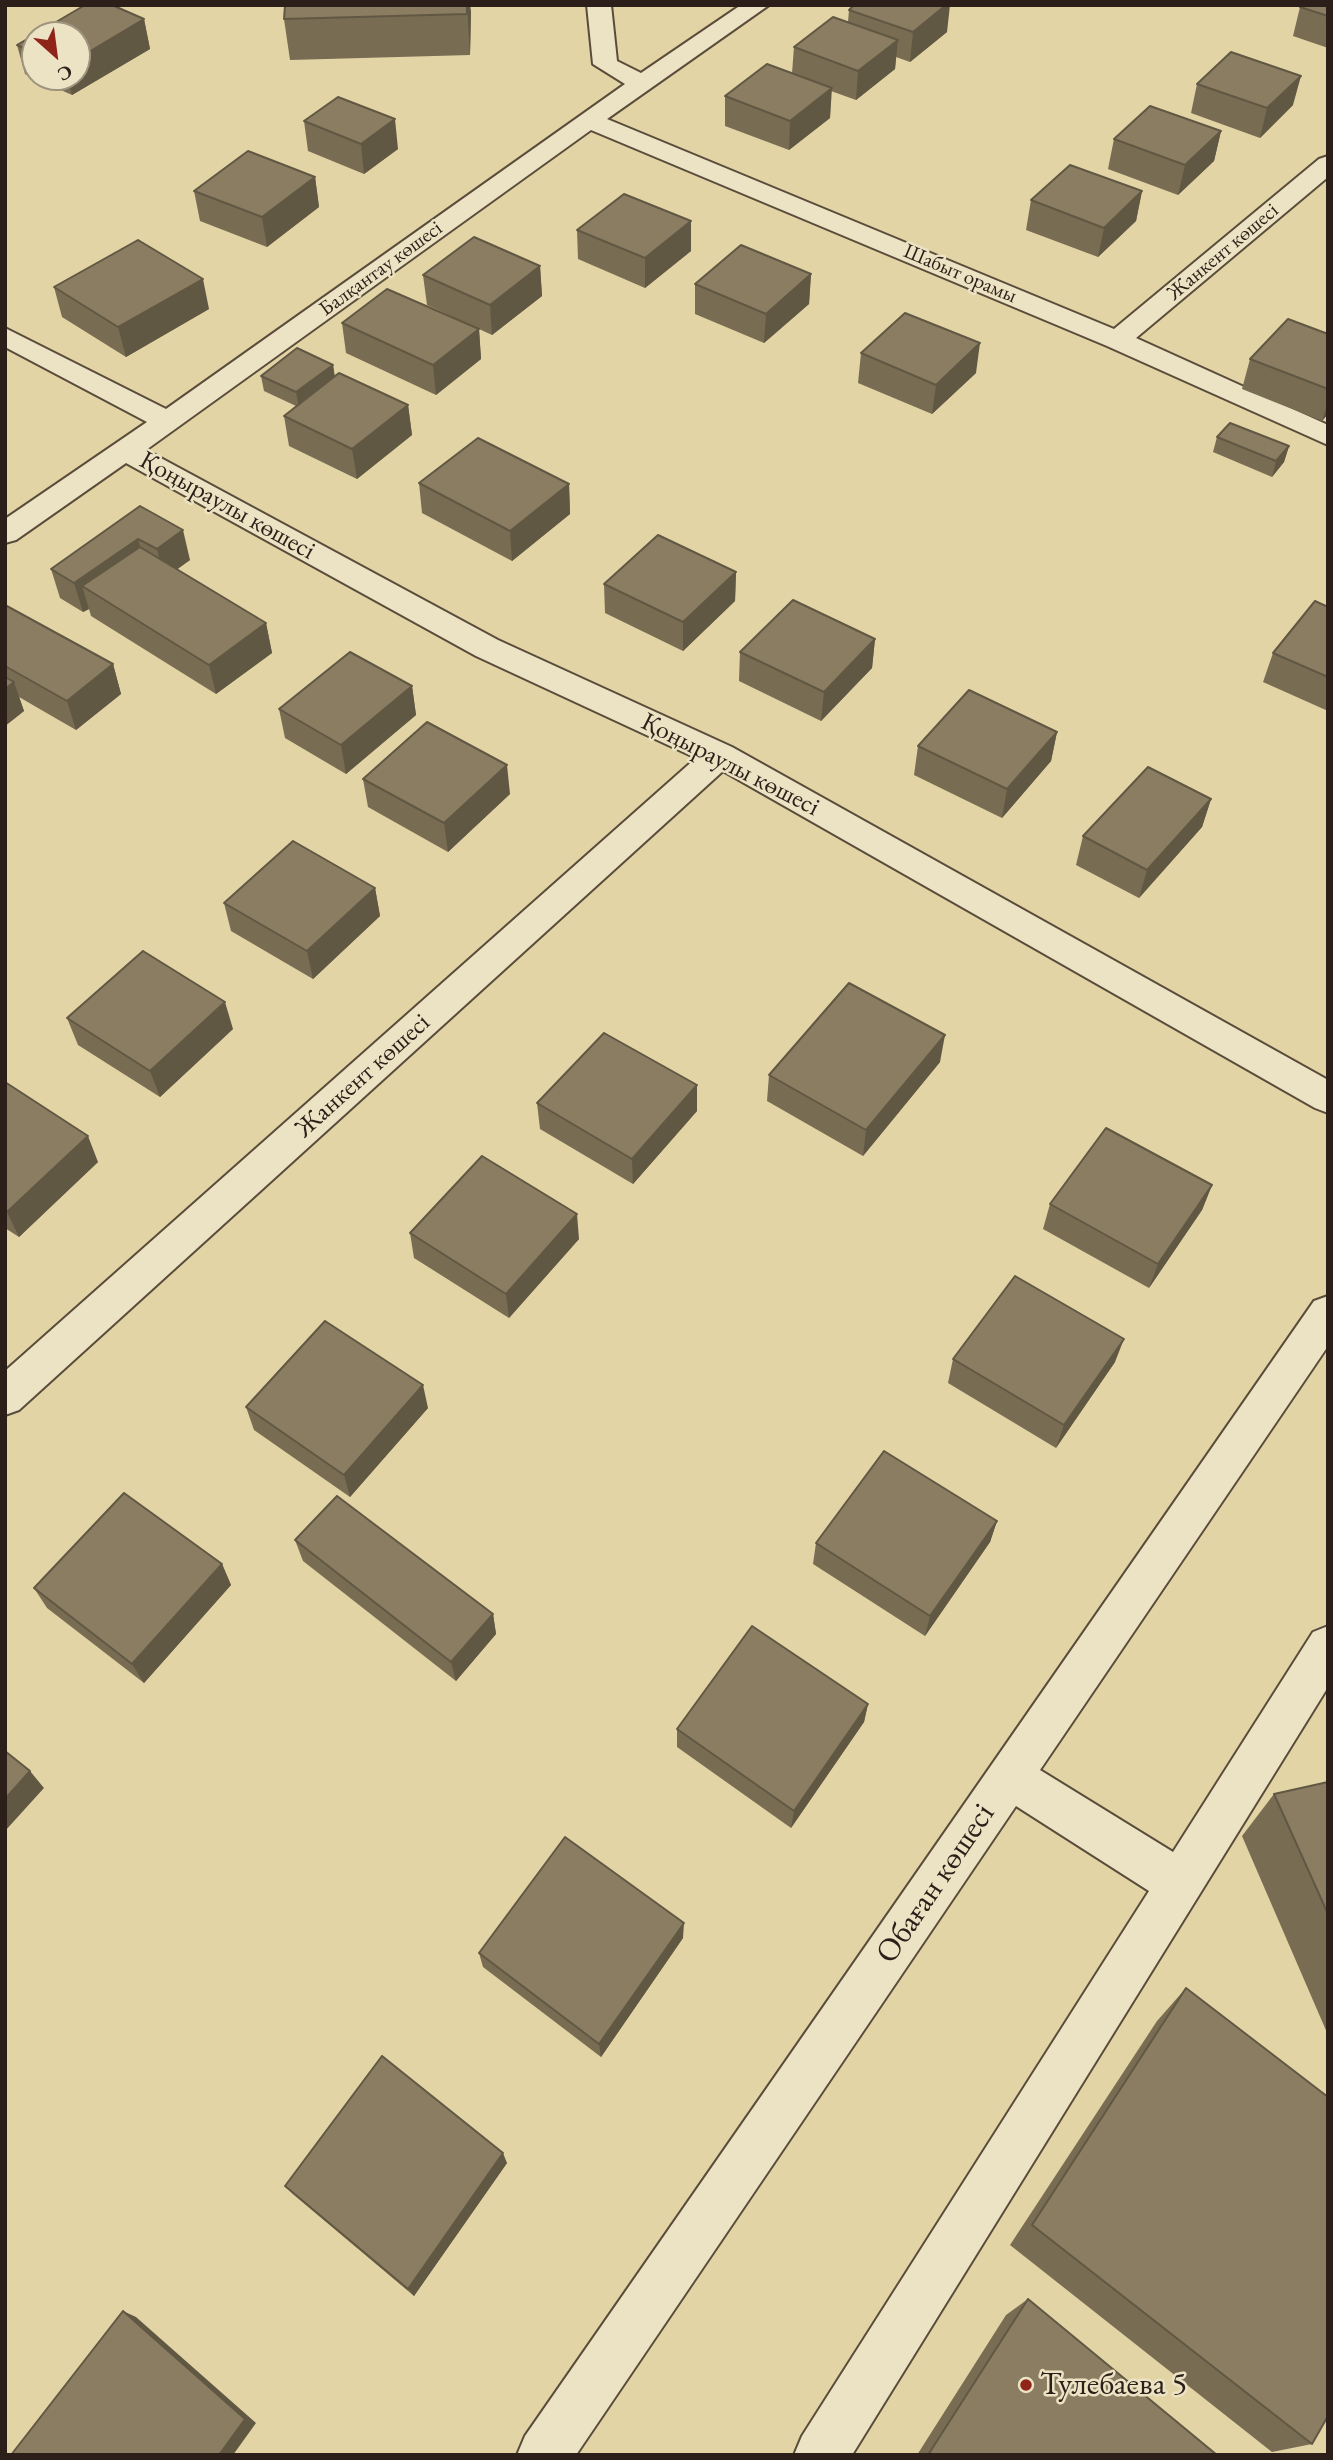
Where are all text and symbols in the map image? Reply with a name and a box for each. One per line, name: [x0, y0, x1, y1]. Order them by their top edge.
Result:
north arrow: [21, 21, 91, 91]
text: С: [53, 59, 77, 87]
street label: Жанкент көшесі: [1162, 198, 1284, 306]
street label: Балқантау көшесі: [314, 216, 448, 322]
street label: Шабыт орамы: [900, 239, 1020, 309]
street label: Қоңыраулы көшесі: [134, 445, 320, 567]
street label: Қоңыраулы көшесі: [636, 707, 824, 823]
street label: Жанкент көшесі: [289, 1007, 437, 1145]
street label: Обаған көшесі: [868, 1797, 1004, 1971]
place label: Тулебаева 5: [1040, 2366, 1187, 2404]
marker: Тулебаева 5: [1018, 2377, 1034, 2393]

